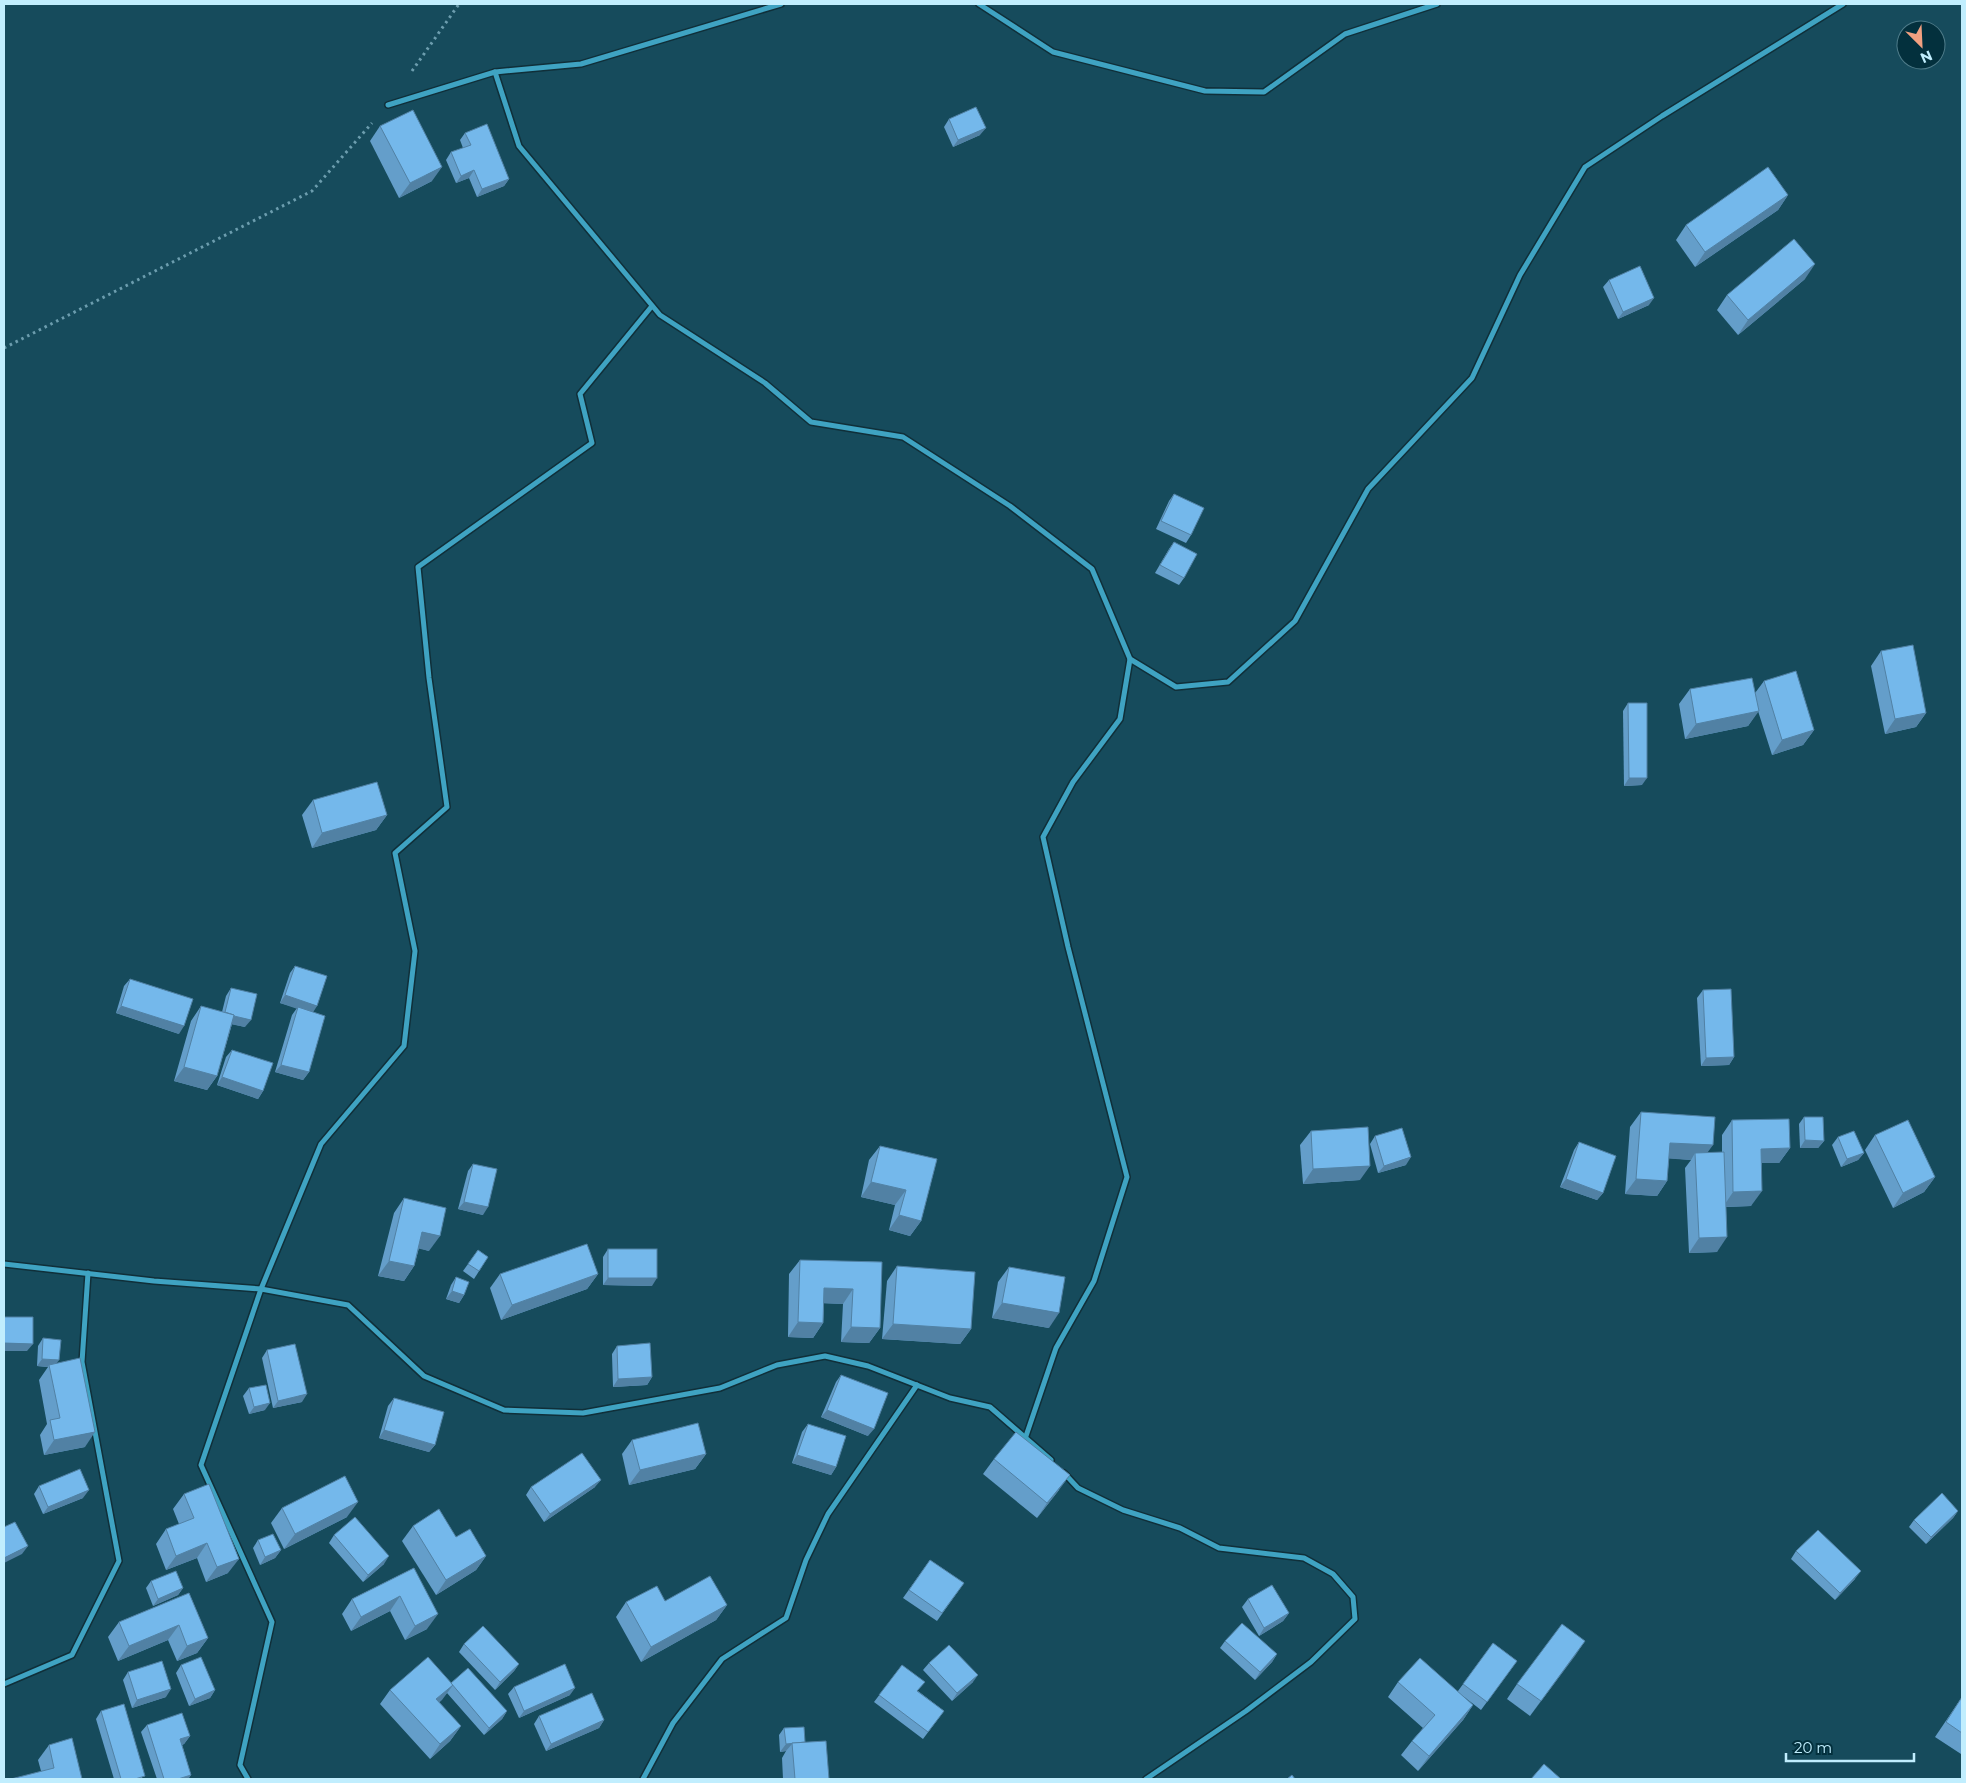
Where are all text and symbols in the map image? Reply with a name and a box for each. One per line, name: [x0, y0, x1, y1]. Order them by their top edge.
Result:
north arrow: [1896, 20, 1946, 70]
text: N: [1917, 46, 1935, 67]
scale bar: [1786, 1730, 1914, 1762]
text: 20 m: [1794, 1738, 1832, 1757]

